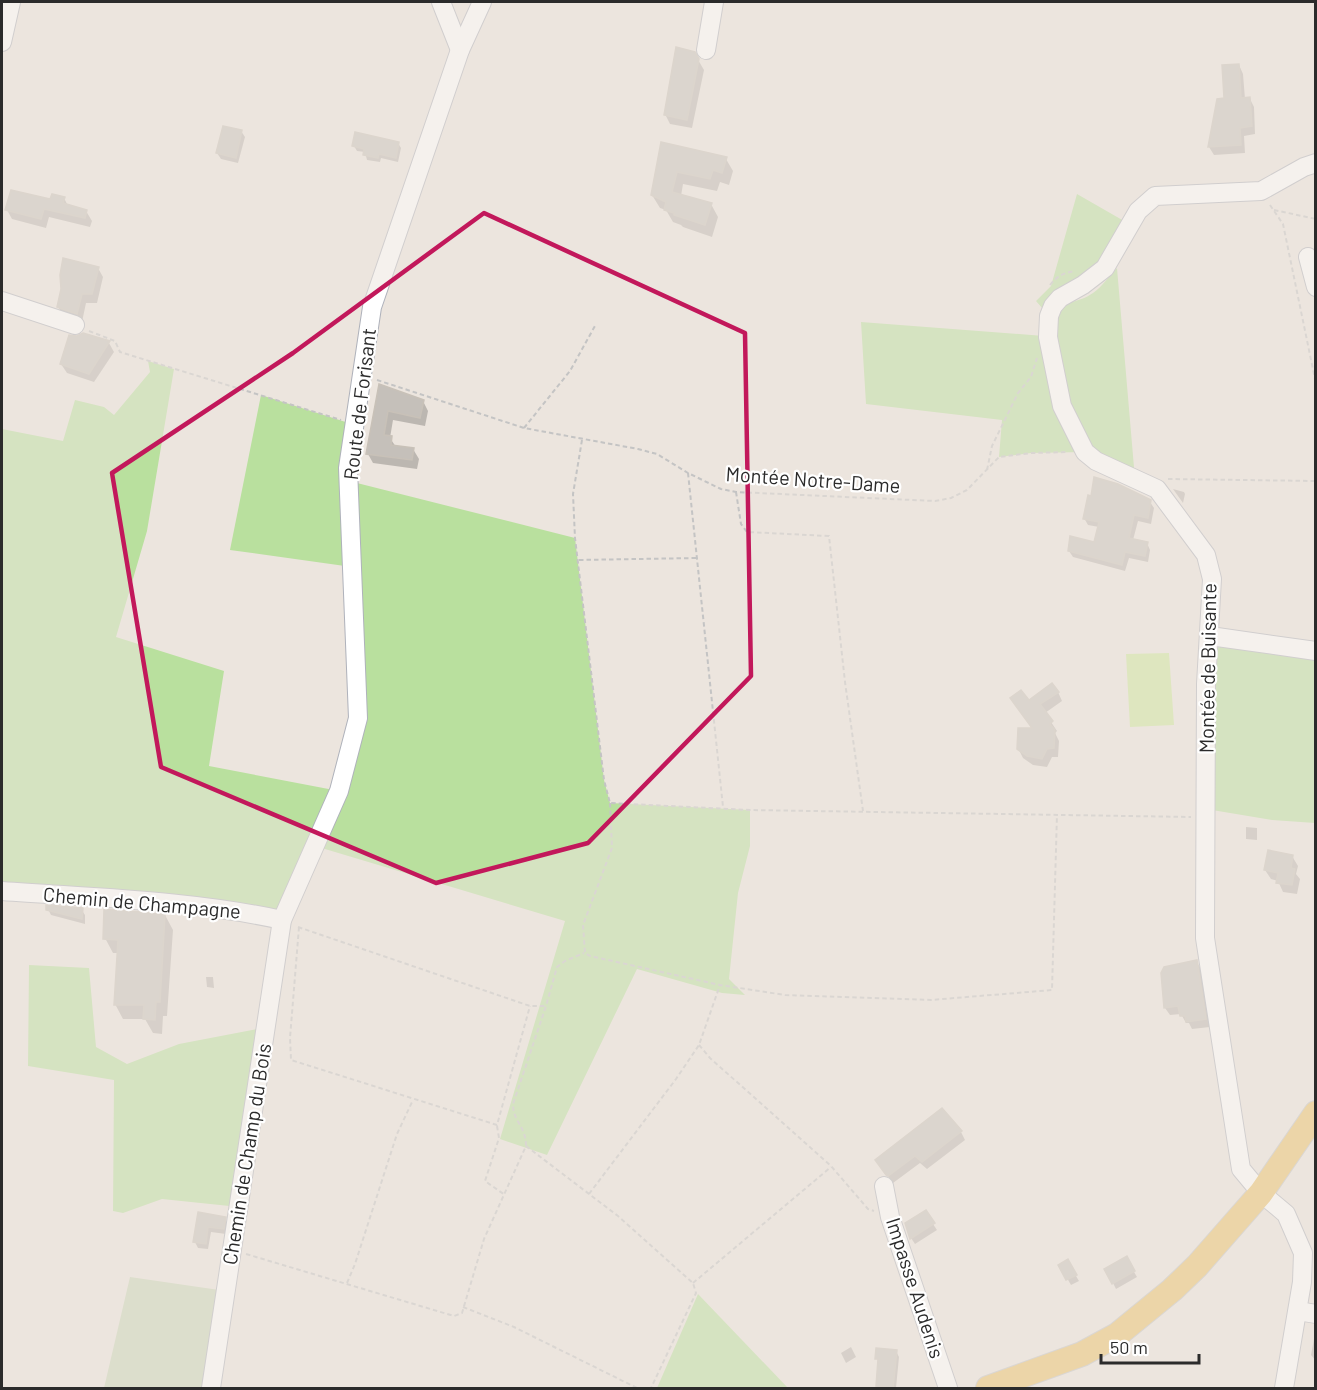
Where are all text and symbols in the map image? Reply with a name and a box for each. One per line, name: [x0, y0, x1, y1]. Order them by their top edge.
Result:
street label: Route de Forisant: [338, 327, 380, 481]
street label: Montée Notre-Dame: [725, 461, 901, 497]
street label: Montée de Buisante: [1194, 583, 1220, 753]
street label: Chemin de Champagne: [42, 881, 242, 923]
street label: Chemin de Champ du Bois: [217, 1041, 275, 1266]
street label: Impasse Audenis: [882, 1214, 950, 1361]
scale bar: [1101, 1327, 1198, 1365]
text: 50 m: [1110, 1336, 1148, 1358]

